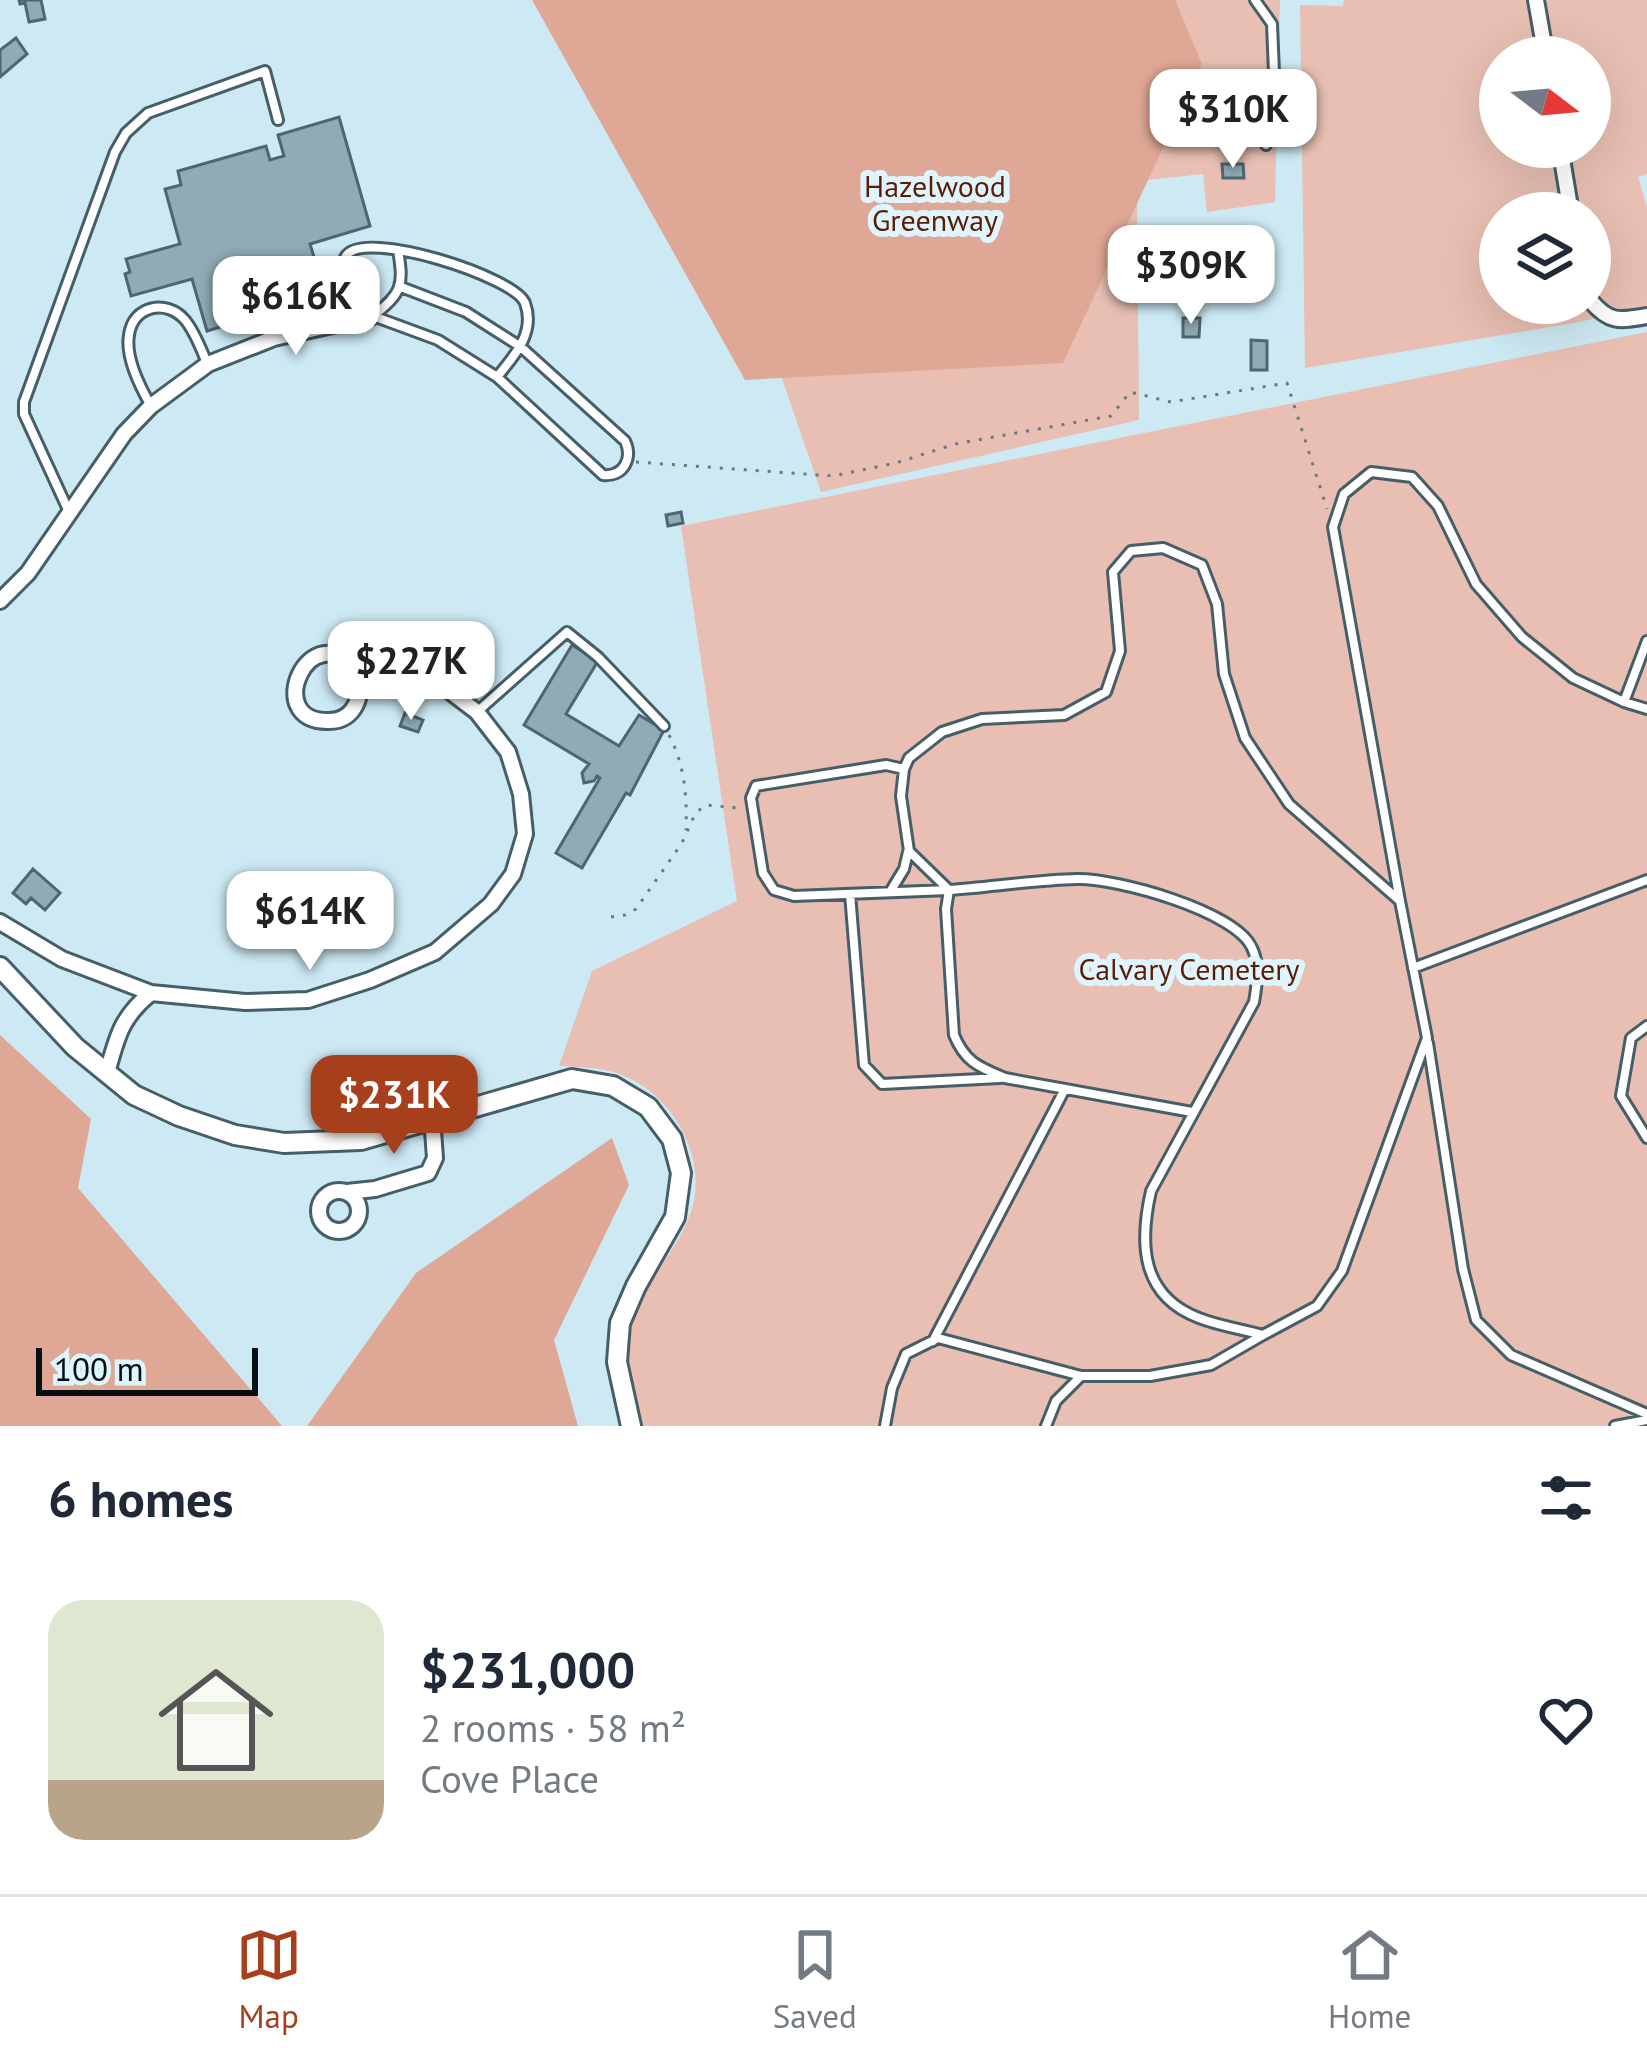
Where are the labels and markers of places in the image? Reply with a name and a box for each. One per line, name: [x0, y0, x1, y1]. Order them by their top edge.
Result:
pin: $310K: [1149, 69, 1317, 171]
pin: $309K: [1107, 225, 1275, 327]
pin: $616K: [212, 256, 380, 358]
pin: $227K: [327, 621, 495, 723]
pin: $614K: [226, 871, 394, 973]
pin: $231K: [310, 1055, 478, 1157]

